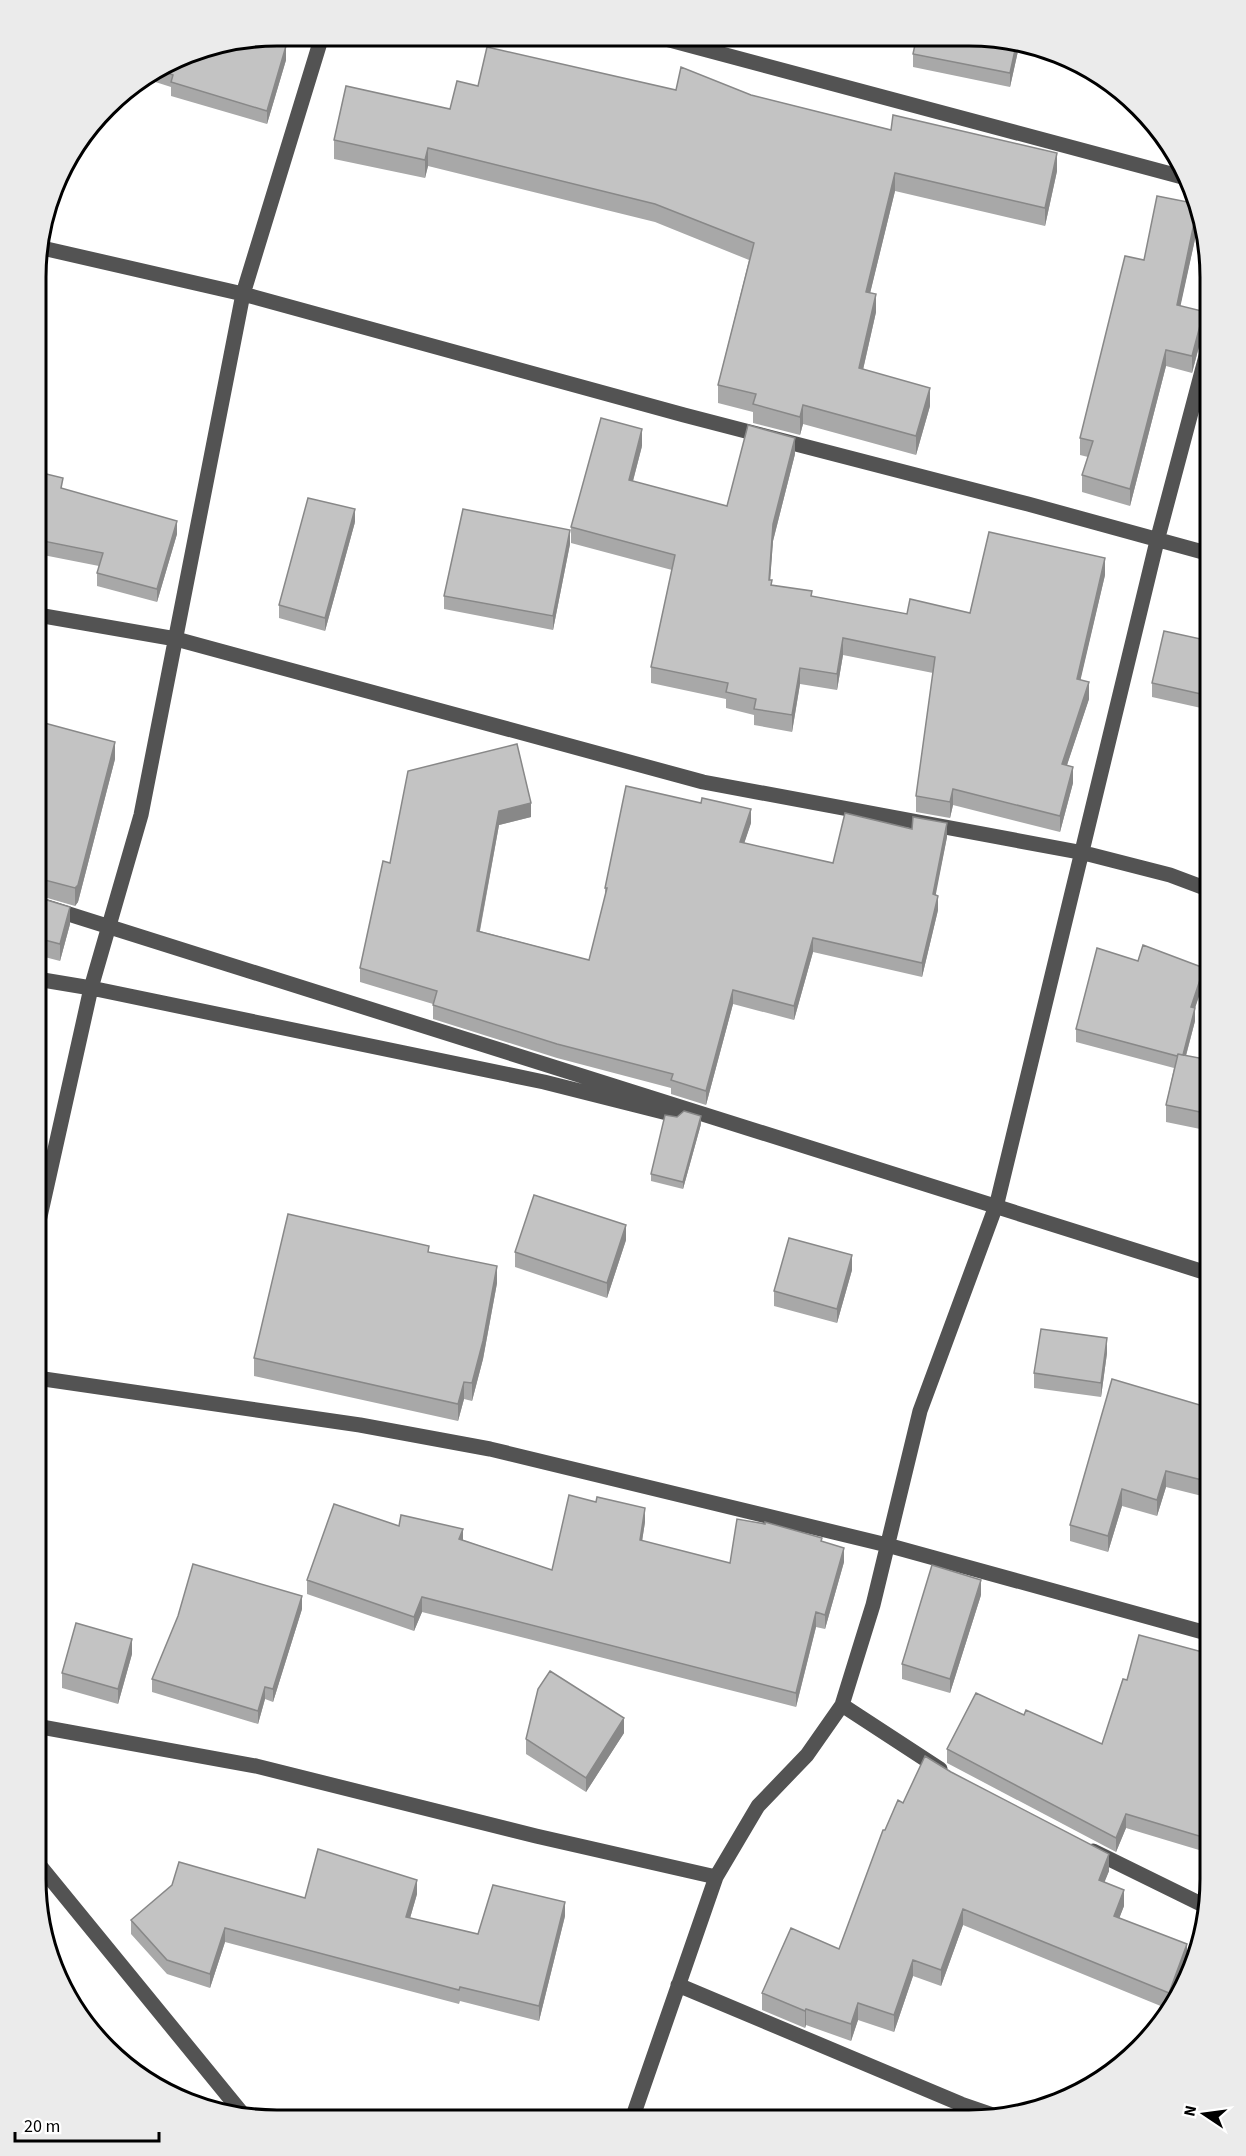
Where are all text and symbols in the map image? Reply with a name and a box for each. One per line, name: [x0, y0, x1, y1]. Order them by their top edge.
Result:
north arrow: [1174, 2084, 1234, 2144]
text: N: [1178, 2103, 1202, 2119]
scale bar: [15, 2105, 159, 2143]
text: 20 m: [24, 2114, 60, 2139]

